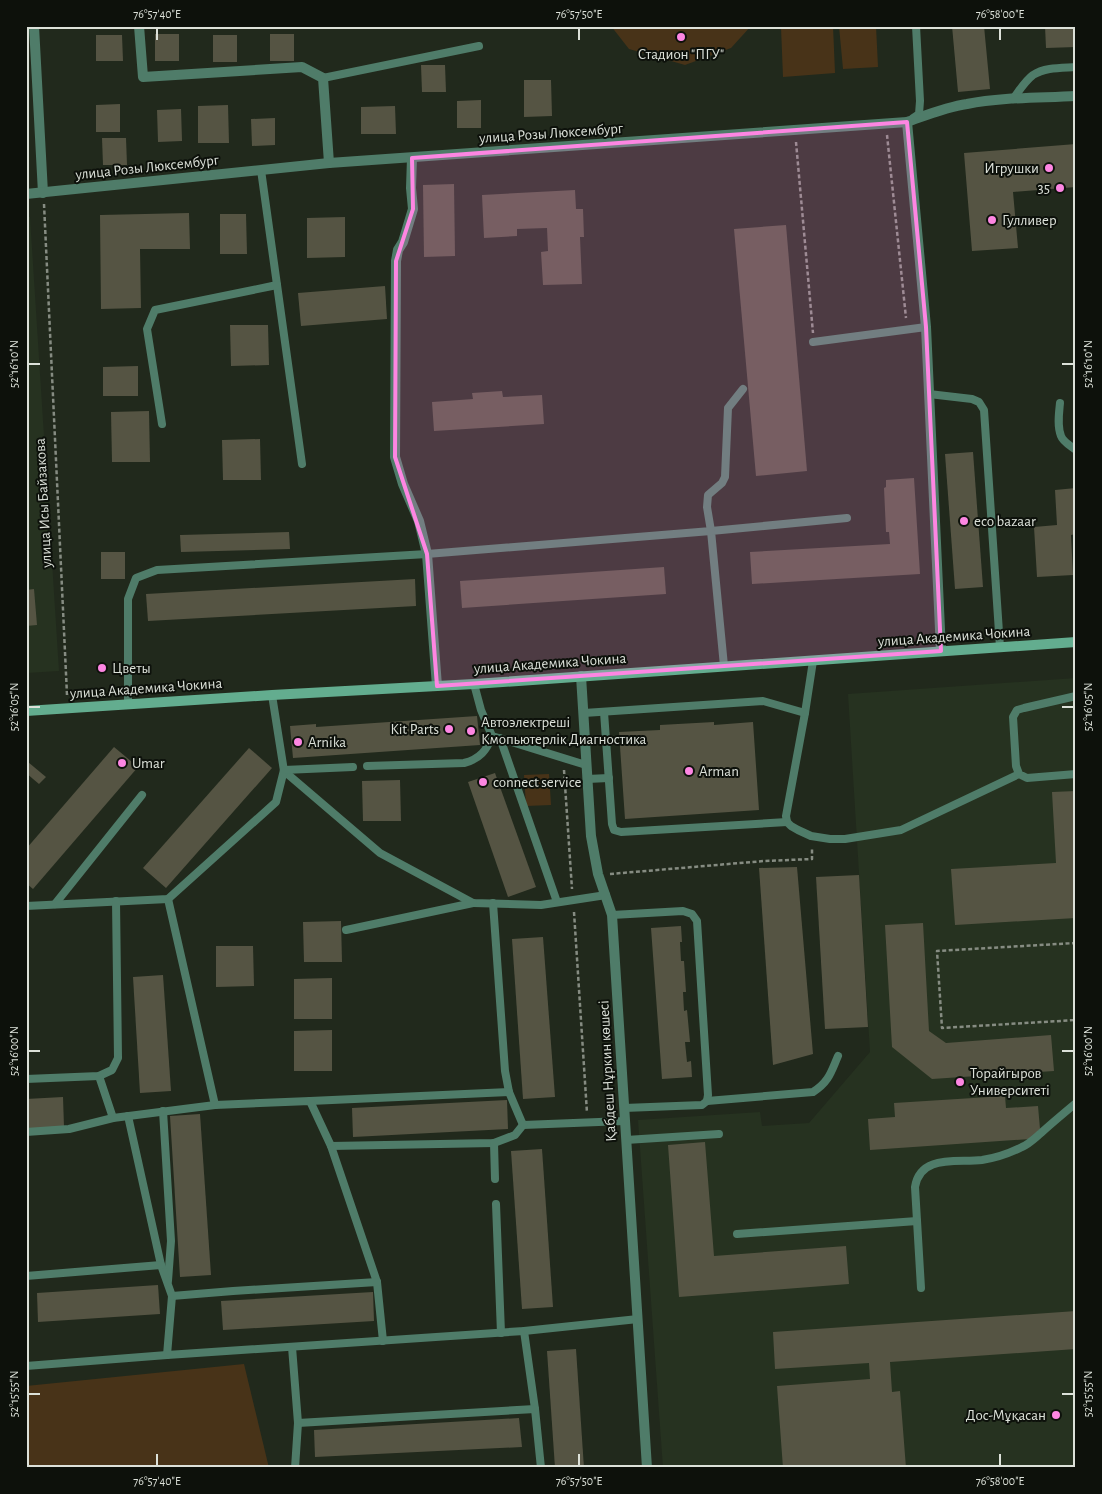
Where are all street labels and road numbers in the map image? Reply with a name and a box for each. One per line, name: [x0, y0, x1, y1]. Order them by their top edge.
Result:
street label: улица Розы Люксембург: [478, 121, 624, 146]
street label: улица Розы Люксембург: [74, 152, 220, 183]
street label: улица Исы Байзакова: [33, 438, 54, 569]
street label: улица Академика Чокина: [876, 624, 1031, 649]
street label: улица Академика Чокина: [472, 651, 627, 676]
street label: улица Академика Чокина: [68, 676, 223, 701]
street label: Қабдеш Нұркин көшесі: [596, 1000, 619, 1142]

